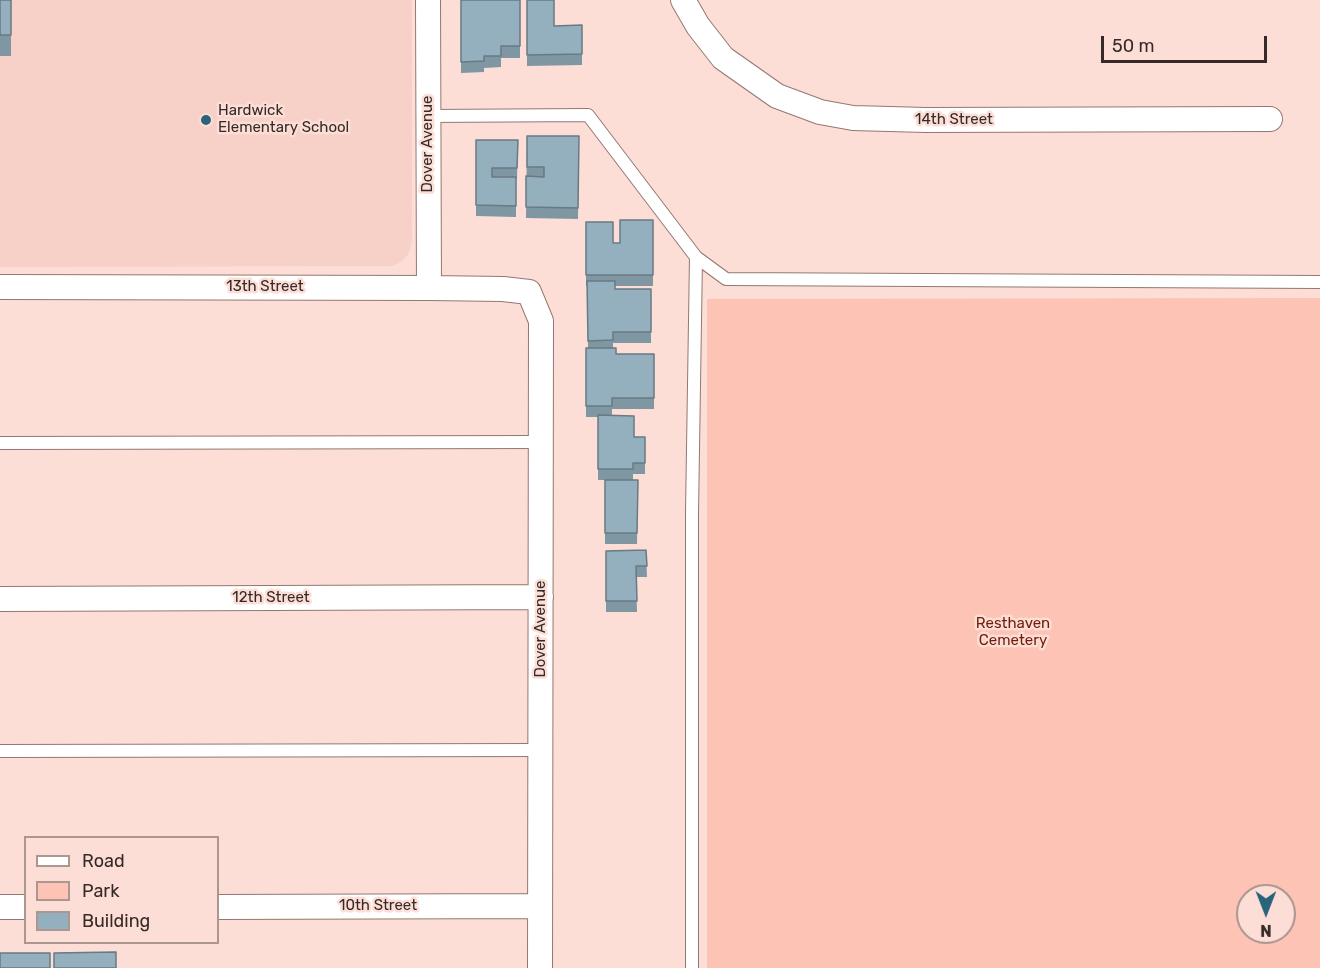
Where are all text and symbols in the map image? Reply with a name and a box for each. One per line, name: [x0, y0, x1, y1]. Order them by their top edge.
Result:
scale bar: [1104, 24, 1270, 62]
text: 50 m: [1112, 35, 1155, 57]
street label: Dover Avenue: [419, 95, 437, 193]
place label: Hardwick Elementary School: [218, 102, 349, 137]
street label: 14th Street: [915, 111, 993, 129]
marker: Hardwick Elementary School: [199, 113, 213, 127]
street label: 13th Street: [226, 278, 304, 296]
street label: Dover Avenue: [532, 580, 550, 678]
street label: 12th Street: [232, 589, 310, 607]
park label: Resthaven Cemetery: [976, 615, 1050, 650]
legend: [24, 836, 219, 944]
text: Road: [82, 850, 125, 872]
text: Park: [82, 880, 119, 902]
north arrow: [1236, 884, 1296, 944]
street label: 10th Street: [339, 897, 417, 915]
text: Building: [82, 910, 150, 932]
text: N: [1260, 921, 1272, 940]

